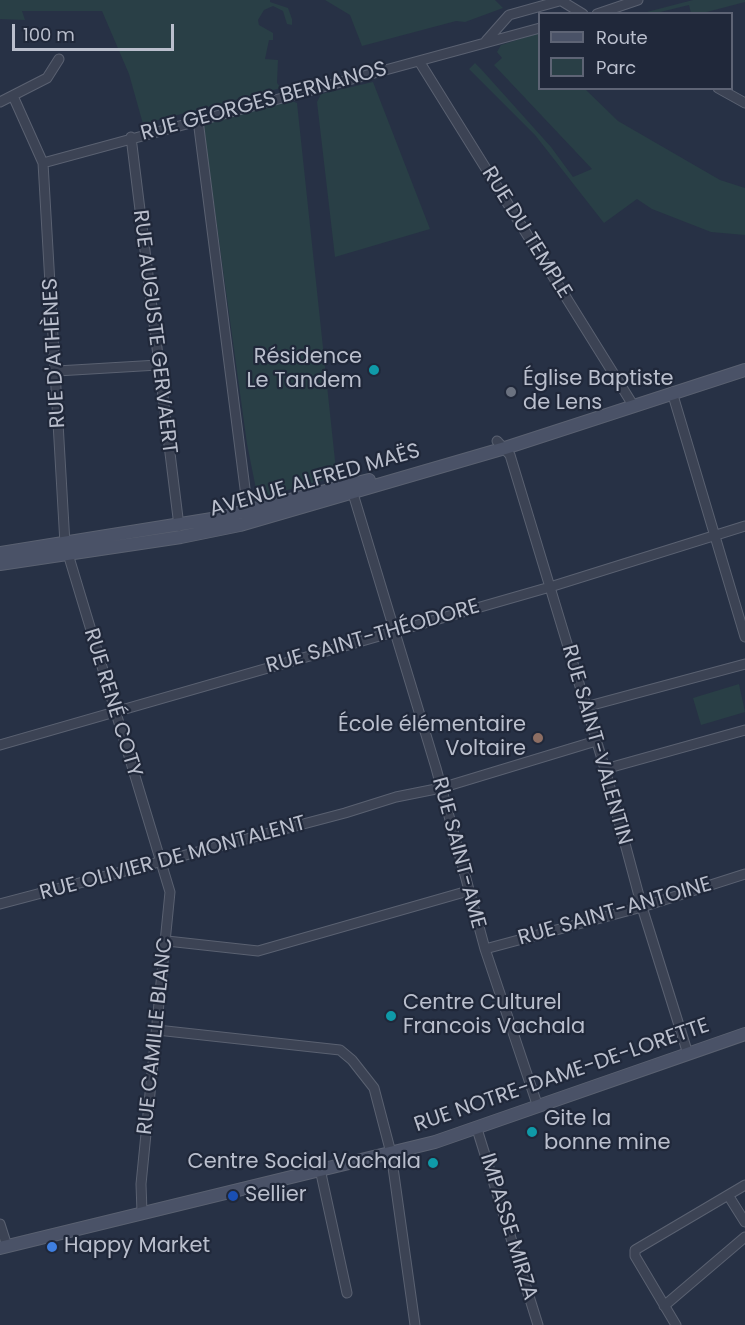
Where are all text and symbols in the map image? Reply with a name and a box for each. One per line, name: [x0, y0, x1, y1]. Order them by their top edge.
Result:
scale bar: [15, 12, 177, 50]
legend: [538, 12, 733, 90]
text: 100 m: [23, 22, 75, 47]
text: Route: [596, 25, 648, 50]
text: Parc: [596, 55, 636, 80]
street label: RUE GEORGES BERNANOS: [138, 57, 390, 147]
street label: RUE DU TEMPLE: [476, 163, 576, 303]
street label: RUE AUGUSTE GERVAERT: [127, 209, 181, 455]
street label: RUE D'ATHÈNES: [38, 277, 72, 429]
place label: Résidence Le Tandem: [246, 345, 362, 395]
marker: Résidence Le Tandem: [367, 363, 381, 377]
place label: Église Baptiste de Lens: [523, 367, 674, 417]
marker: Église Baptiste de Lens: [504, 385, 518, 399]
street label: AVENUE ALFRED MAËS: [207, 439, 423, 523]
street label: RUE SAINT-THÉODORE: [263, 594, 483, 680]
street label: RUE RENÉ COTY: [77, 626, 147, 780]
street label: RUE SAINT-VALENTIN: [555, 642, 637, 848]
place label: École élémentaire Voltaire: [338, 713, 526, 763]
marker: École élémentaire Voltaire: [531, 731, 545, 745]
street label: RUE SAINT-AME: [426, 775, 490, 931]
street label: RUE OLIVIER DE MONTALENT: [37, 811, 309, 907]
street label: RUE SAINT-ANTOINE: [515, 872, 715, 952]
street label: RUE CAMILLE BLANC: [133, 936, 179, 1136]
place label: Centre Culturel Francois Vachala: [403, 991, 585, 1041]
marker: Centre Culturel Francois Vachala: [384, 1009, 398, 1023]
street label: RUE NOTRE-DAME-DE-LORETTE: [411, 1014, 713, 1138]
place label: Gite la bonne mine: [544, 1107, 670, 1157]
marker: Gite la bonne mine: [525, 1125, 539, 1139]
place label: Centre Social Vachala: [187, 1150, 421, 1176]
street label: IMPASSE MIRZA: [474, 1151, 542, 1303]
marker: Centre Social Vachala: [426, 1156, 440, 1170]
place label: Sellier: [245, 1183, 307, 1209]
marker: Sellier: [226, 1189, 240, 1203]
place label: Happy Market: [64, 1234, 210, 1260]
marker: Happy Market: [45, 1240, 59, 1254]

